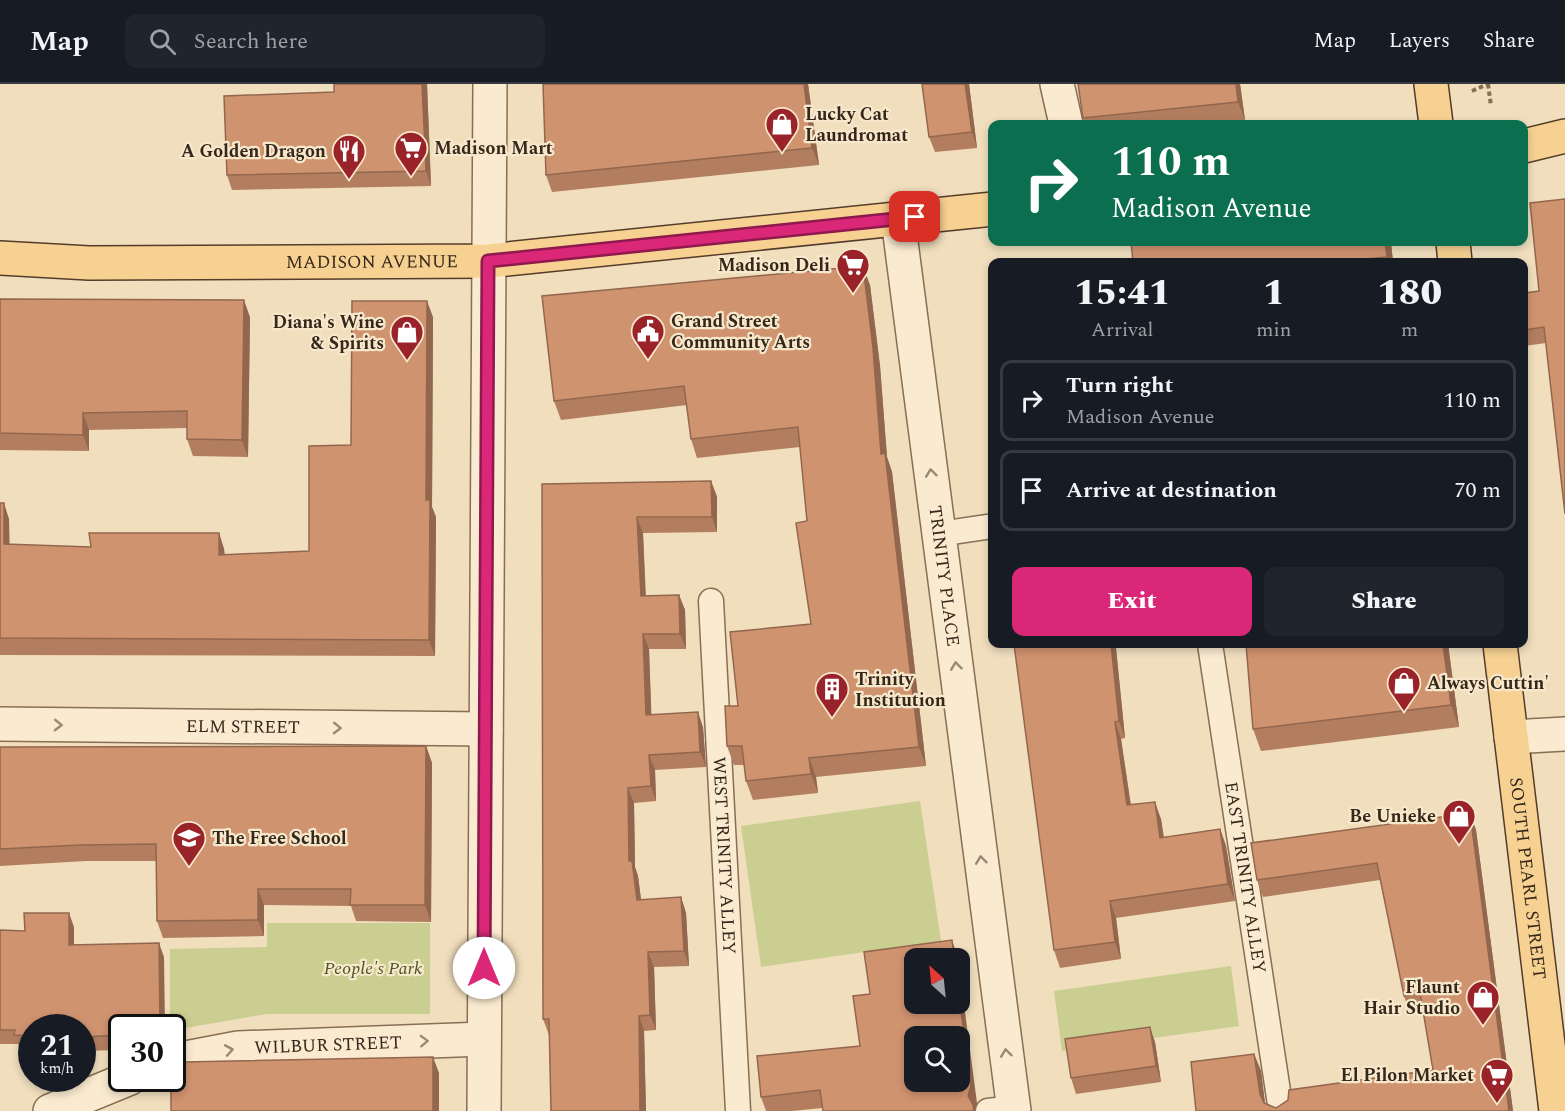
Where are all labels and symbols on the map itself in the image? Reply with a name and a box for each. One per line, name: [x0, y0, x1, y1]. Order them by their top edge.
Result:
place label: Lucky Cat Laundromat: [805, 101, 908, 149]
shop icon: Lucky Cat Laundromat: [764, 106, 800, 153]
supermarket icon: Madison Mart: [393, 130, 429, 177]
restaurant icon: A Golden Dragon: [331, 133, 367, 180]
place label: Madison Mart: [434, 135, 553, 162]
place label: A Golden Dragon: [181, 138, 326, 165]
pin: [889, 191, 940, 242]
supermarket icon: Madison Deli: [835, 247, 871, 294]
street label: MADISON AVENUE: [286, 248, 458, 276]
place label: Madison Deli: [718, 252, 830, 279]
place label: Grand Street Community Arts: [671, 308, 810, 356]
place label: Diana's Wine & Spirits: [272, 309, 384, 357]
public building icon: Grand Street Community Arts: [630, 313, 666, 360]
shop icon: Diana's Wine & Spirits: [389, 314, 425, 361]
one-way arrow: [925, 468, 937, 477]
street label: TRINITY PLACE: [921, 504, 966, 648]
one-way arrow: [950, 662, 963, 671]
shop icon: Always Cuttin': [1386, 665, 1422, 712]
place label: Trinity Institution: [855, 666, 946, 714]
place label: Always Cuttin': [1427, 670, 1549, 697]
building icon: Trinity Institution: [814, 671, 850, 718]
street label: ELM STREET: [186, 713, 300, 741]
one-way arrow: [54, 719, 63, 731]
one-way arrow: [333, 722, 342, 734]
street label: WEST TRINITY ALLEY: [705, 756, 743, 955]
street label: SOUTH PEARL STREET: [1502, 776, 1553, 981]
street label: EAST TRINITY ALLEY: [1217, 780, 1273, 975]
shop icon: Be Unieke: [1441, 798, 1477, 845]
place label: Be Unieke: [1349, 803, 1436, 830]
school or university icon: The Free School: [171, 820, 207, 867]
place label: The Free School: [212, 825, 347, 852]
one-way arrow: [976, 855, 988, 864]
position arrow: [452, 936, 516, 1000]
north arrow: [904, 948, 970, 1014]
park label: People's Park: [324, 955, 423, 982]
place label: Flaunt Hair Studio: [1363, 974, 1460, 1022]
shop icon: Flaunt Hair Studio: [1465, 979, 1501, 1026]
speed limit sign: 30: [108, 1014, 186, 1092]
street label: WILBUR STREET: [254, 1029, 402, 1061]
one-way arrow: [420, 1035, 429, 1048]
one-way arrow: [225, 1044, 234, 1056]
one-way arrow: [1001, 1048, 1013, 1058]
supermarket icon: El Pilon Market: [1479, 1057, 1515, 1104]
place label: El Pilon Market: [1341, 1062, 1474, 1089]

